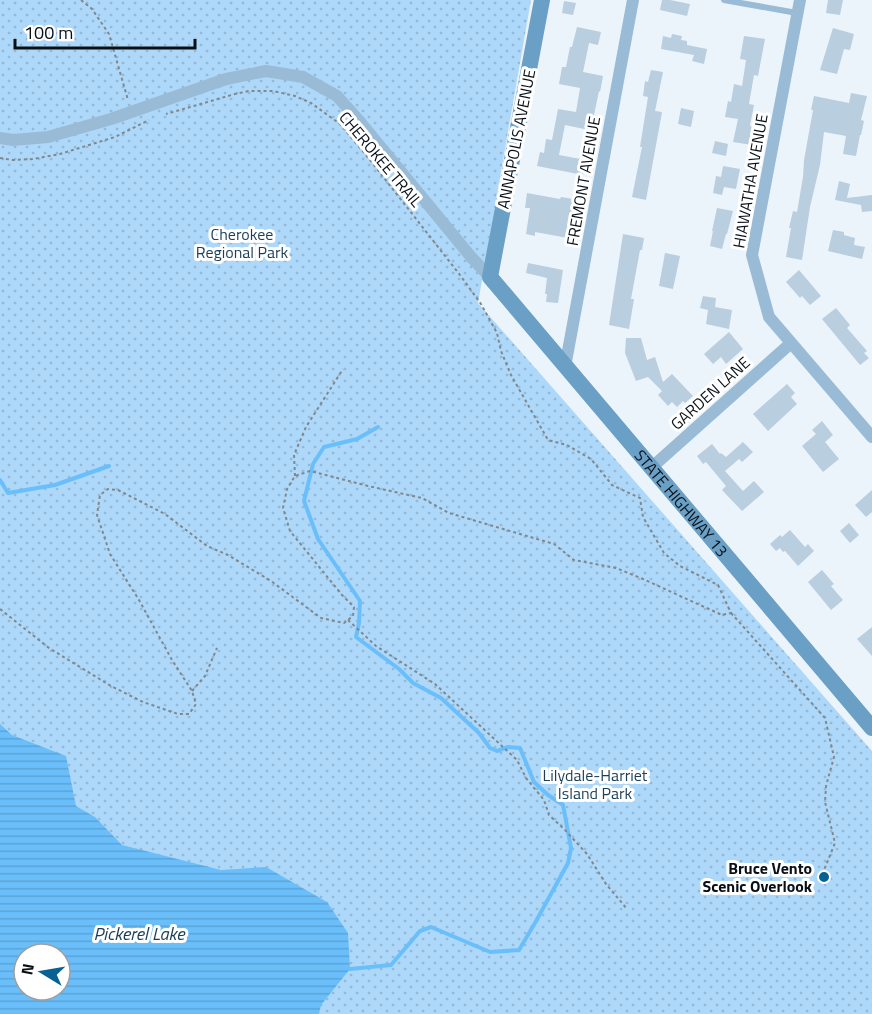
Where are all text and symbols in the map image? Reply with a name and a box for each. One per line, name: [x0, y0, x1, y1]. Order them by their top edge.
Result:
scale bar: [15, 12, 195, 50]
text: 100 m: [24, 19, 73, 46]
street label: ANNAPOLIS AVENUE: [491, 67, 541, 211]
street label: CHEROKEE TRAIL: [334, 106, 428, 212]
street label: HIAWATHA AVENUE: [726, 112, 774, 250]
street label: FREMONT AVENUE: [560, 114, 606, 248]
park label: Cherokee Regional Park: [196, 222, 289, 264]
street label: GARDEN LANE: [665, 351, 755, 435]
street label: STATE HIGHWAY 13: [629, 444, 734, 562]
park label: Lilydale-Harriet Island Park: [543, 763, 648, 805]
place label: Bruce Vento Scenic Overlook: [702, 856, 813, 898]
marker: Bruce Vento Scenic Overlook: [817, 870, 831, 884]
water label: Pickerel Lake: [93, 920, 186, 947]
north arrow: [12, 942, 72, 1002]
text: N: [14, 961, 40, 977]

